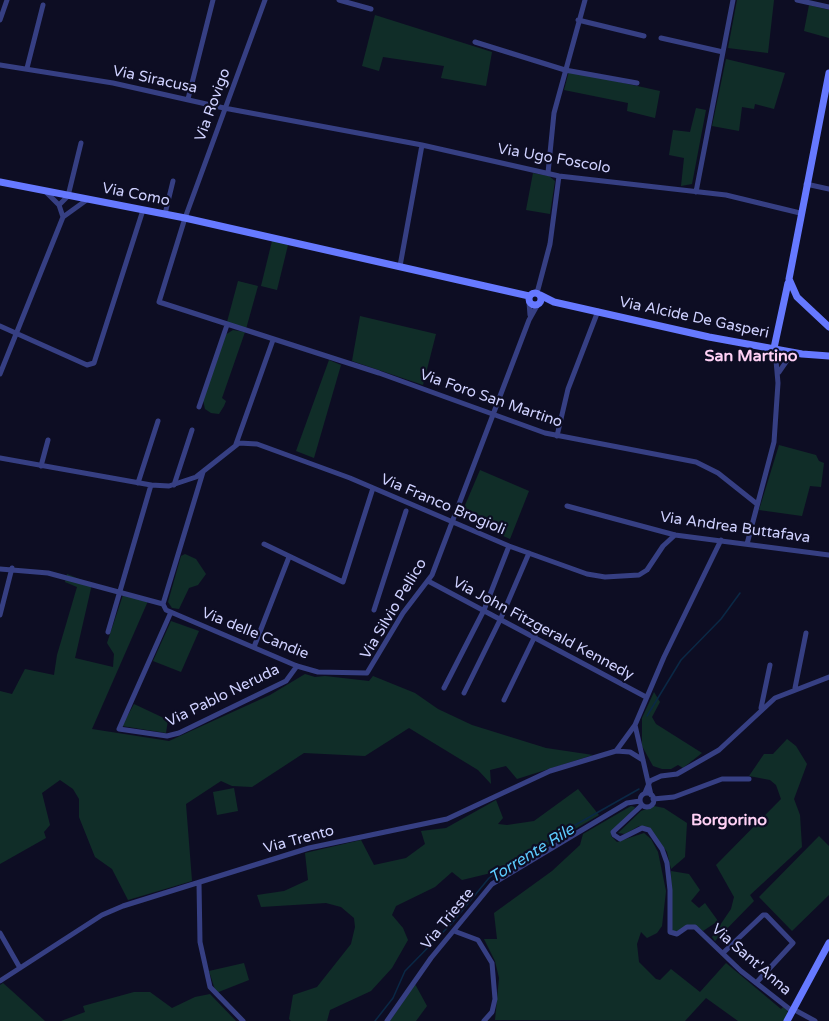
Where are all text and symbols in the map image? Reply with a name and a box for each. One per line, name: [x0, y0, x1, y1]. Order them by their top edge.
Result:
street label: Via Siracusa: [111, 62, 199, 98]
street label: Via Rovigo: [191, 66, 235, 144]
street label: Via Ugo Foscolo: [496, 140, 612, 178]
street label: Via Como: [101, 180, 171, 210]
street label: Via Alcide De Gasperi: [618, 293, 770, 343]
district label: San Martino: [705, 347, 797, 367]
street label: Via Foro San Martino: [417, 366, 565, 432]
street label: Via Franco Brogioli: [378, 471, 508, 539]
street label: Via Andrea Buttafava: [659, 509, 811, 547]
street label: Via Silvio Pellico: [357, 555, 431, 663]
street label: Via John Fitzgerald Kennedy: [449, 574, 637, 684]
street label: Via delle Candie: [199, 604, 311, 664]
street label: Via Pablo Neruda: [163, 661, 283, 731]
district label: Borgorino: [691, 811, 767, 831]
water label: Torrente Rile: [486, 820, 578, 888]
street label: Via Trento: [262, 822, 336, 858]
street label: Via Trieste: [418, 885, 478, 953]
street label: Via Sant'Anna: [707, 920, 795, 1000]

